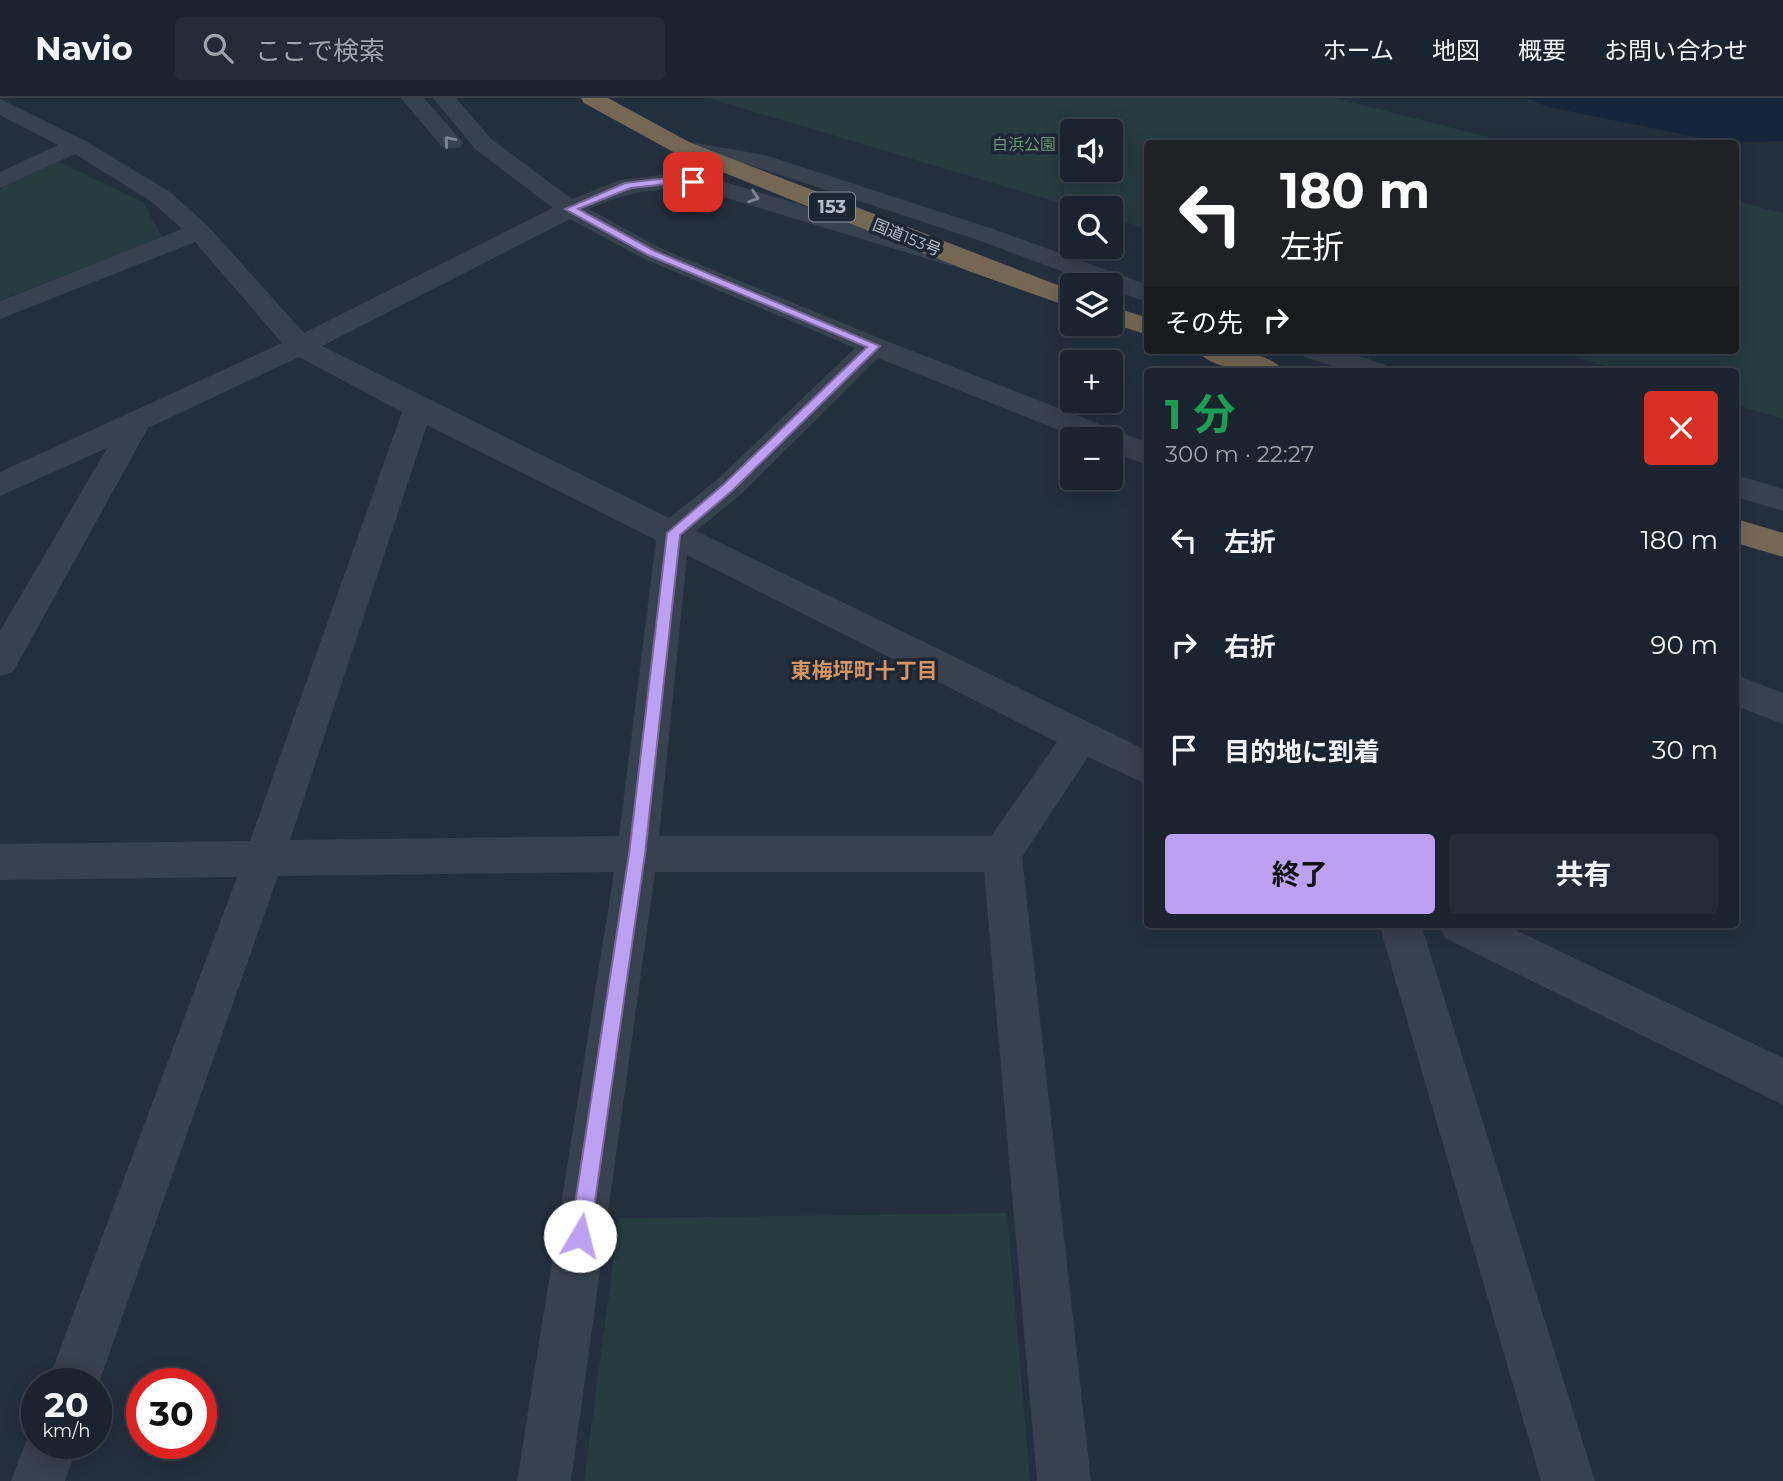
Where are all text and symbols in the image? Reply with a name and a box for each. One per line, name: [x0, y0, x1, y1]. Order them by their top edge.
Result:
search box: [175, 17, 665, 80]
text: Navio: [35, 28, 133, 68]
icon: search: [199, 29, 237, 67]
text: ここで検索: [255, 35, 385, 67]
text: ホーム: [1323, 36, 1394, 65]
text: 地図: [1432, 36, 1480, 65]
text: 概要: [1518, 36, 1566, 65]
text: お問い合わせ: [1604, 36, 1748, 65]
map controls: [1060, 119, 1123, 490]
button: sound: [1060, 119, 1123, 182]
park label: 白浜公園: [992, 135, 1056, 154]
one-way arrow: [445, 136, 457, 149]
pin: [663, 152, 723, 212]
text: 180 m: [1280, 161, 1430, 220]
icon: arrive: [674, 163, 712, 201]
icon: left: [1165, 168, 1256, 259]
one-way arrow: [747, 189, 759, 204]
road number: 153: [809, 192, 855, 222]
button: search: [1060, 196, 1123, 259]
street label: 国道153号: [870, 215, 944, 260]
text: 左折: [1280, 227, 1344, 266]
button: layers: [1060, 273, 1123, 336]
icon: right: [1257, 301, 1295, 339]
text: その先: [1165, 307, 1243, 339]
button: +: [1060, 350, 1123, 413]
text: 1 分: [1165, 388, 1235, 440]
button: close: [1644, 391, 1718, 465]
button: −: [1060, 427, 1123, 490]
text: 300 m · 22:27: [1165, 440, 1314, 468]
icon: left: [1165, 521, 1203, 559]
text: 180 m: [1640, 524, 1718, 556]
text: 左折: [1224, 526, 1276, 558]
icon: right: [1165, 626, 1203, 664]
text: 90 m: [1651, 629, 1718, 661]
text: 右折: [1224, 631, 1276, 663]
district label: 東梅坪町十丁目: [791, 658, 938, 683]
icon: arrive: [1165, 731, 1203, 769]
text: 30 m: [1652, 734, 1718, 766]
text: 目的地に到着: [1224, 736, 1380, 768]
button: 終了: [1165, 834, 1435, 914]
button: 共有: [1449, 834, 1718, 914]
position arrow: [543, 1199, 617, 1273]
speed limit sign: 30: [126, 1368, 217, 1459]
text: 20: [44, 1383, 89, 1426]
text: km/h: [42, 1420, 91, 1442]

